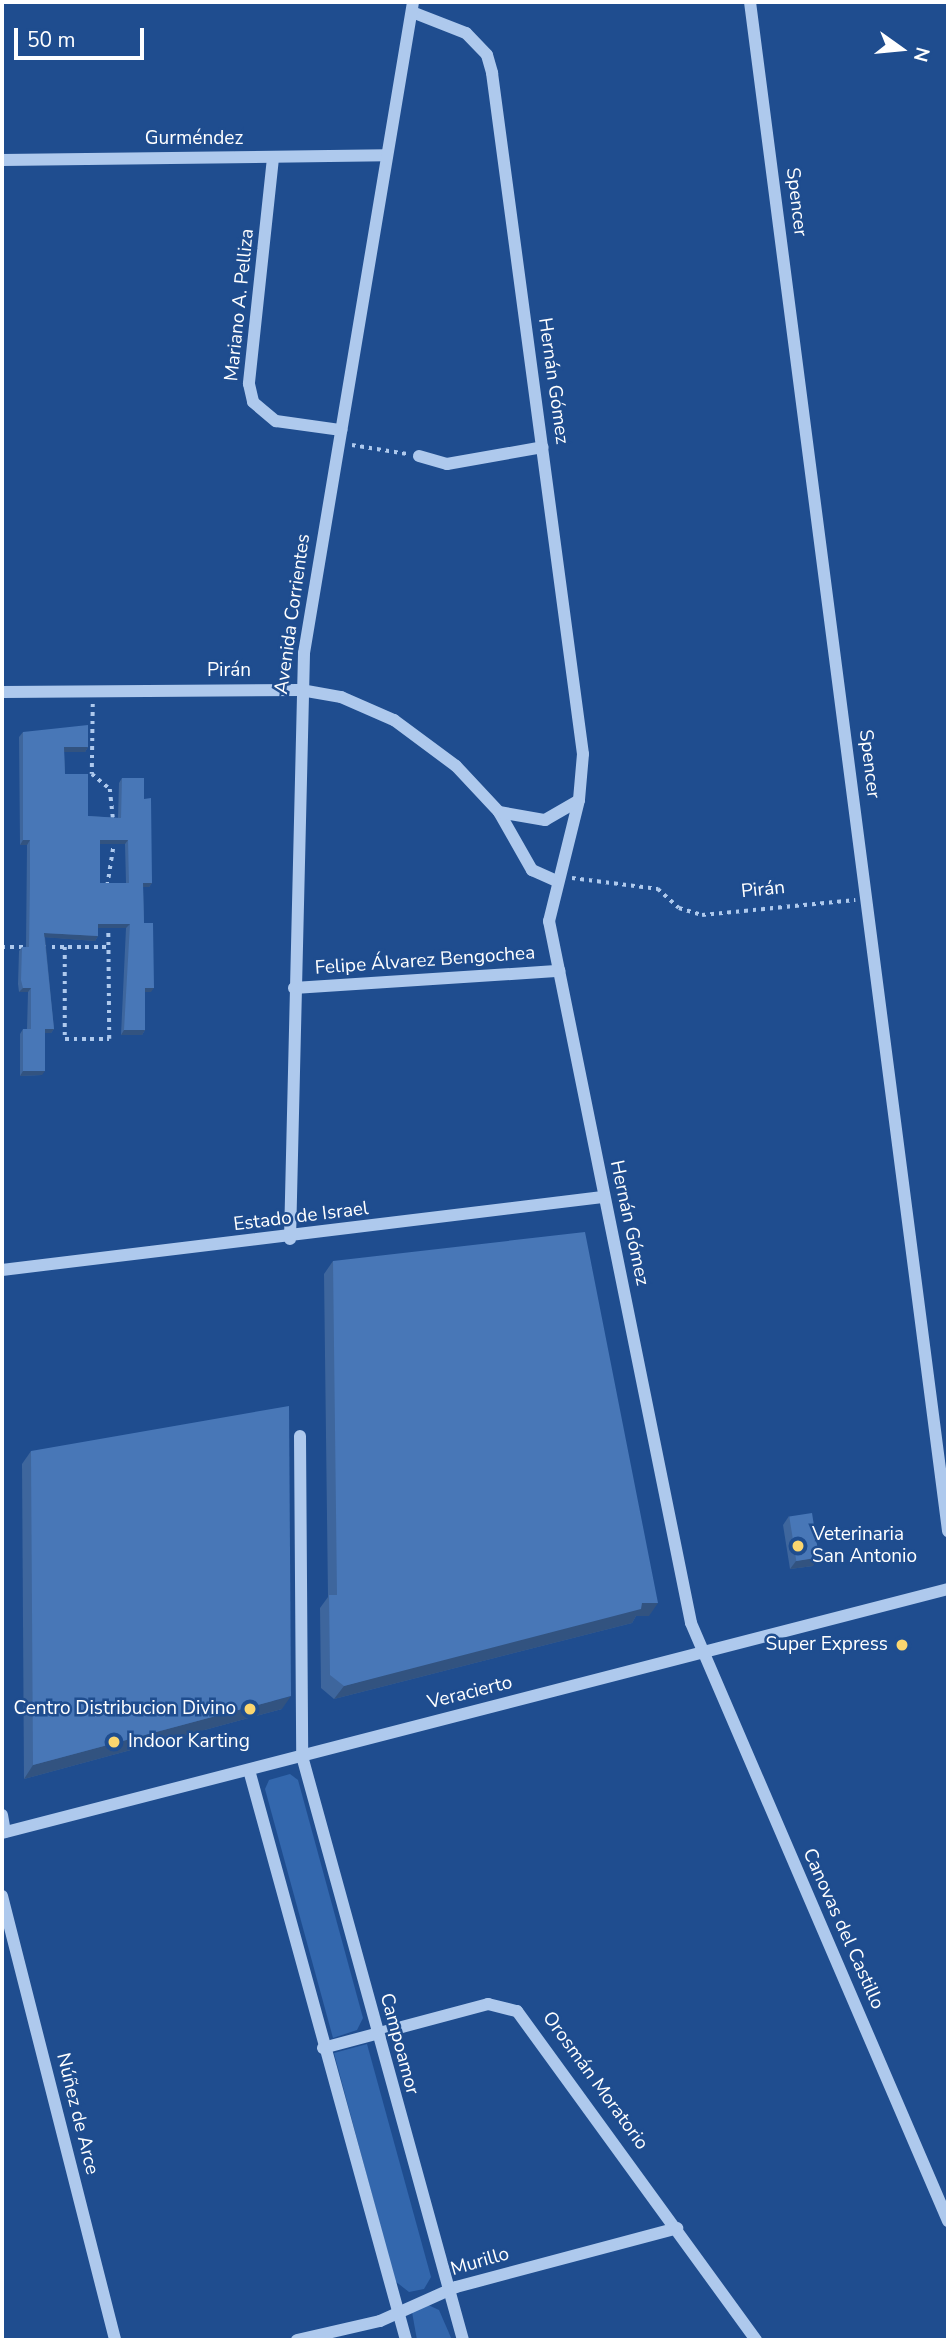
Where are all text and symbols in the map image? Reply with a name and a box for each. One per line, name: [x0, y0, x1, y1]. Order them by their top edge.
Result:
scale bar: [18, 14, 147, 58]
north arrow: [866, 14, 936, 84]
text: 50 m: [27, 26, 76, 54]
text: N: [907, 44, 936, 65]
street label: Gurméndez: [145, 128, 243, 150]
street label: Spencer: [780, 166, 812, 238]
street label: Mariano A. Pelliza: [221, 228, 259, 382]
street label: Hernán Gómez: [533, 316, 573, 446]
street label: Avenida Corrientes: [270, 532, 316, 696]
street label: Pirán: [207, 660, 251, 682]
street label: Spencer: [853, 728, 885, 800]
street label: Pirán: [740, 876, 786, 904]
street label: Felipe Álvarez Bengochea: [314, 942, 536, 980]
street label: Hernán Gómez: [605, 1158, 653, 1288]
street label: Estado de Israel: [232, 1197, 370, 1237]
place label: Veterinaria San Antonio: [812, 1524, 917, 1568]
marker: Veterinaria San Antonio: [790, 1538, 806, 1554]
place label: Super Express: [766, 1634, 888, 1656]
marker: Super Express: [894, 1637, 910, 1653]
street label: Veracierto: [425, 1671, 515, 1715]
place label: Centro Distribucion Divino: [14, 1698, 236, 1720]
marker: Centro Distribucion Divino: [242, 1701, 258, 1717]
place label: Indoor Karting: [128, 1731, 250, 1753]
marker: Indoor Karting: [106, 1734, 122, 1750]
street label: Canovas del Castillo: [797, 1845, 889, 2013]
street label: Campoamor: [375, 1991, 423, 2097]
street label: Orosmán Moratorio: [537, 2007, 653, 2155]
street label: Núñez de Arce: [51, 2051, 103, 2177]
street label: Murillo: [448, 2243, 512, 2281]

